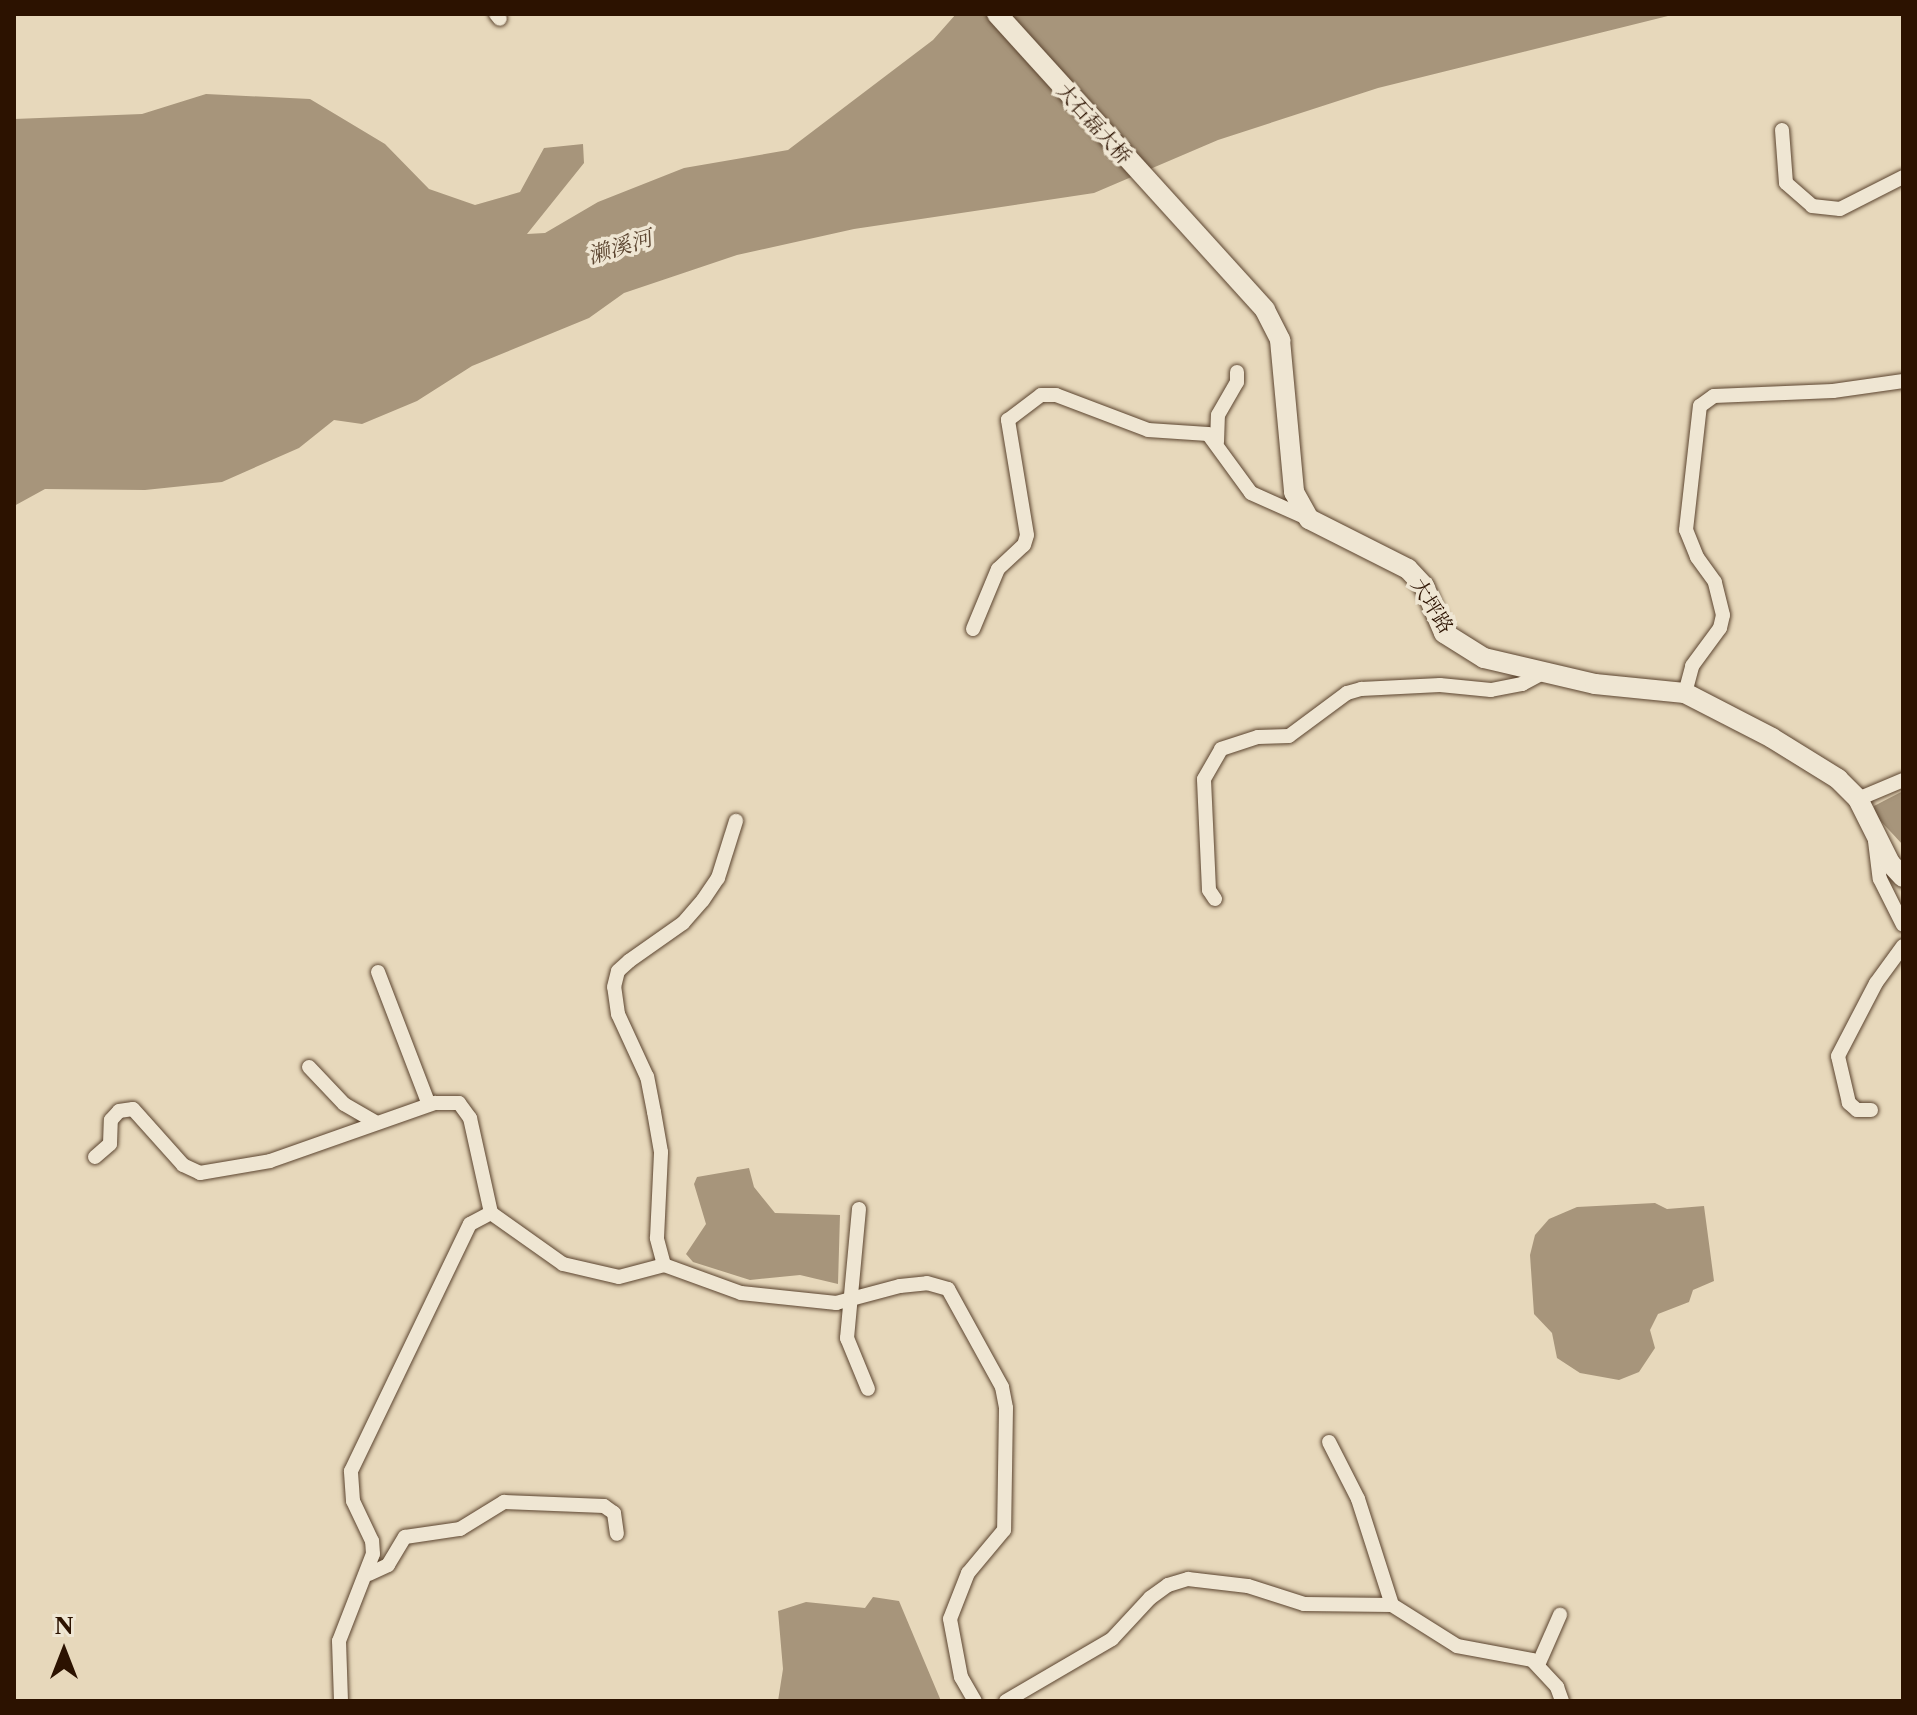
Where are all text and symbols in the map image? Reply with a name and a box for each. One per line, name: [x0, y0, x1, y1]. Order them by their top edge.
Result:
street label: 大石磊大桥: [1052, 79, 1136, 169]
water label: 濑溪河: [585, 225, 655, 269]
street label: 大坪路: [1406, 574, 1458, 638]
north arrow: [24, 1611, 104, 1691]
text: N: [54, 1613, 74, 1640]

